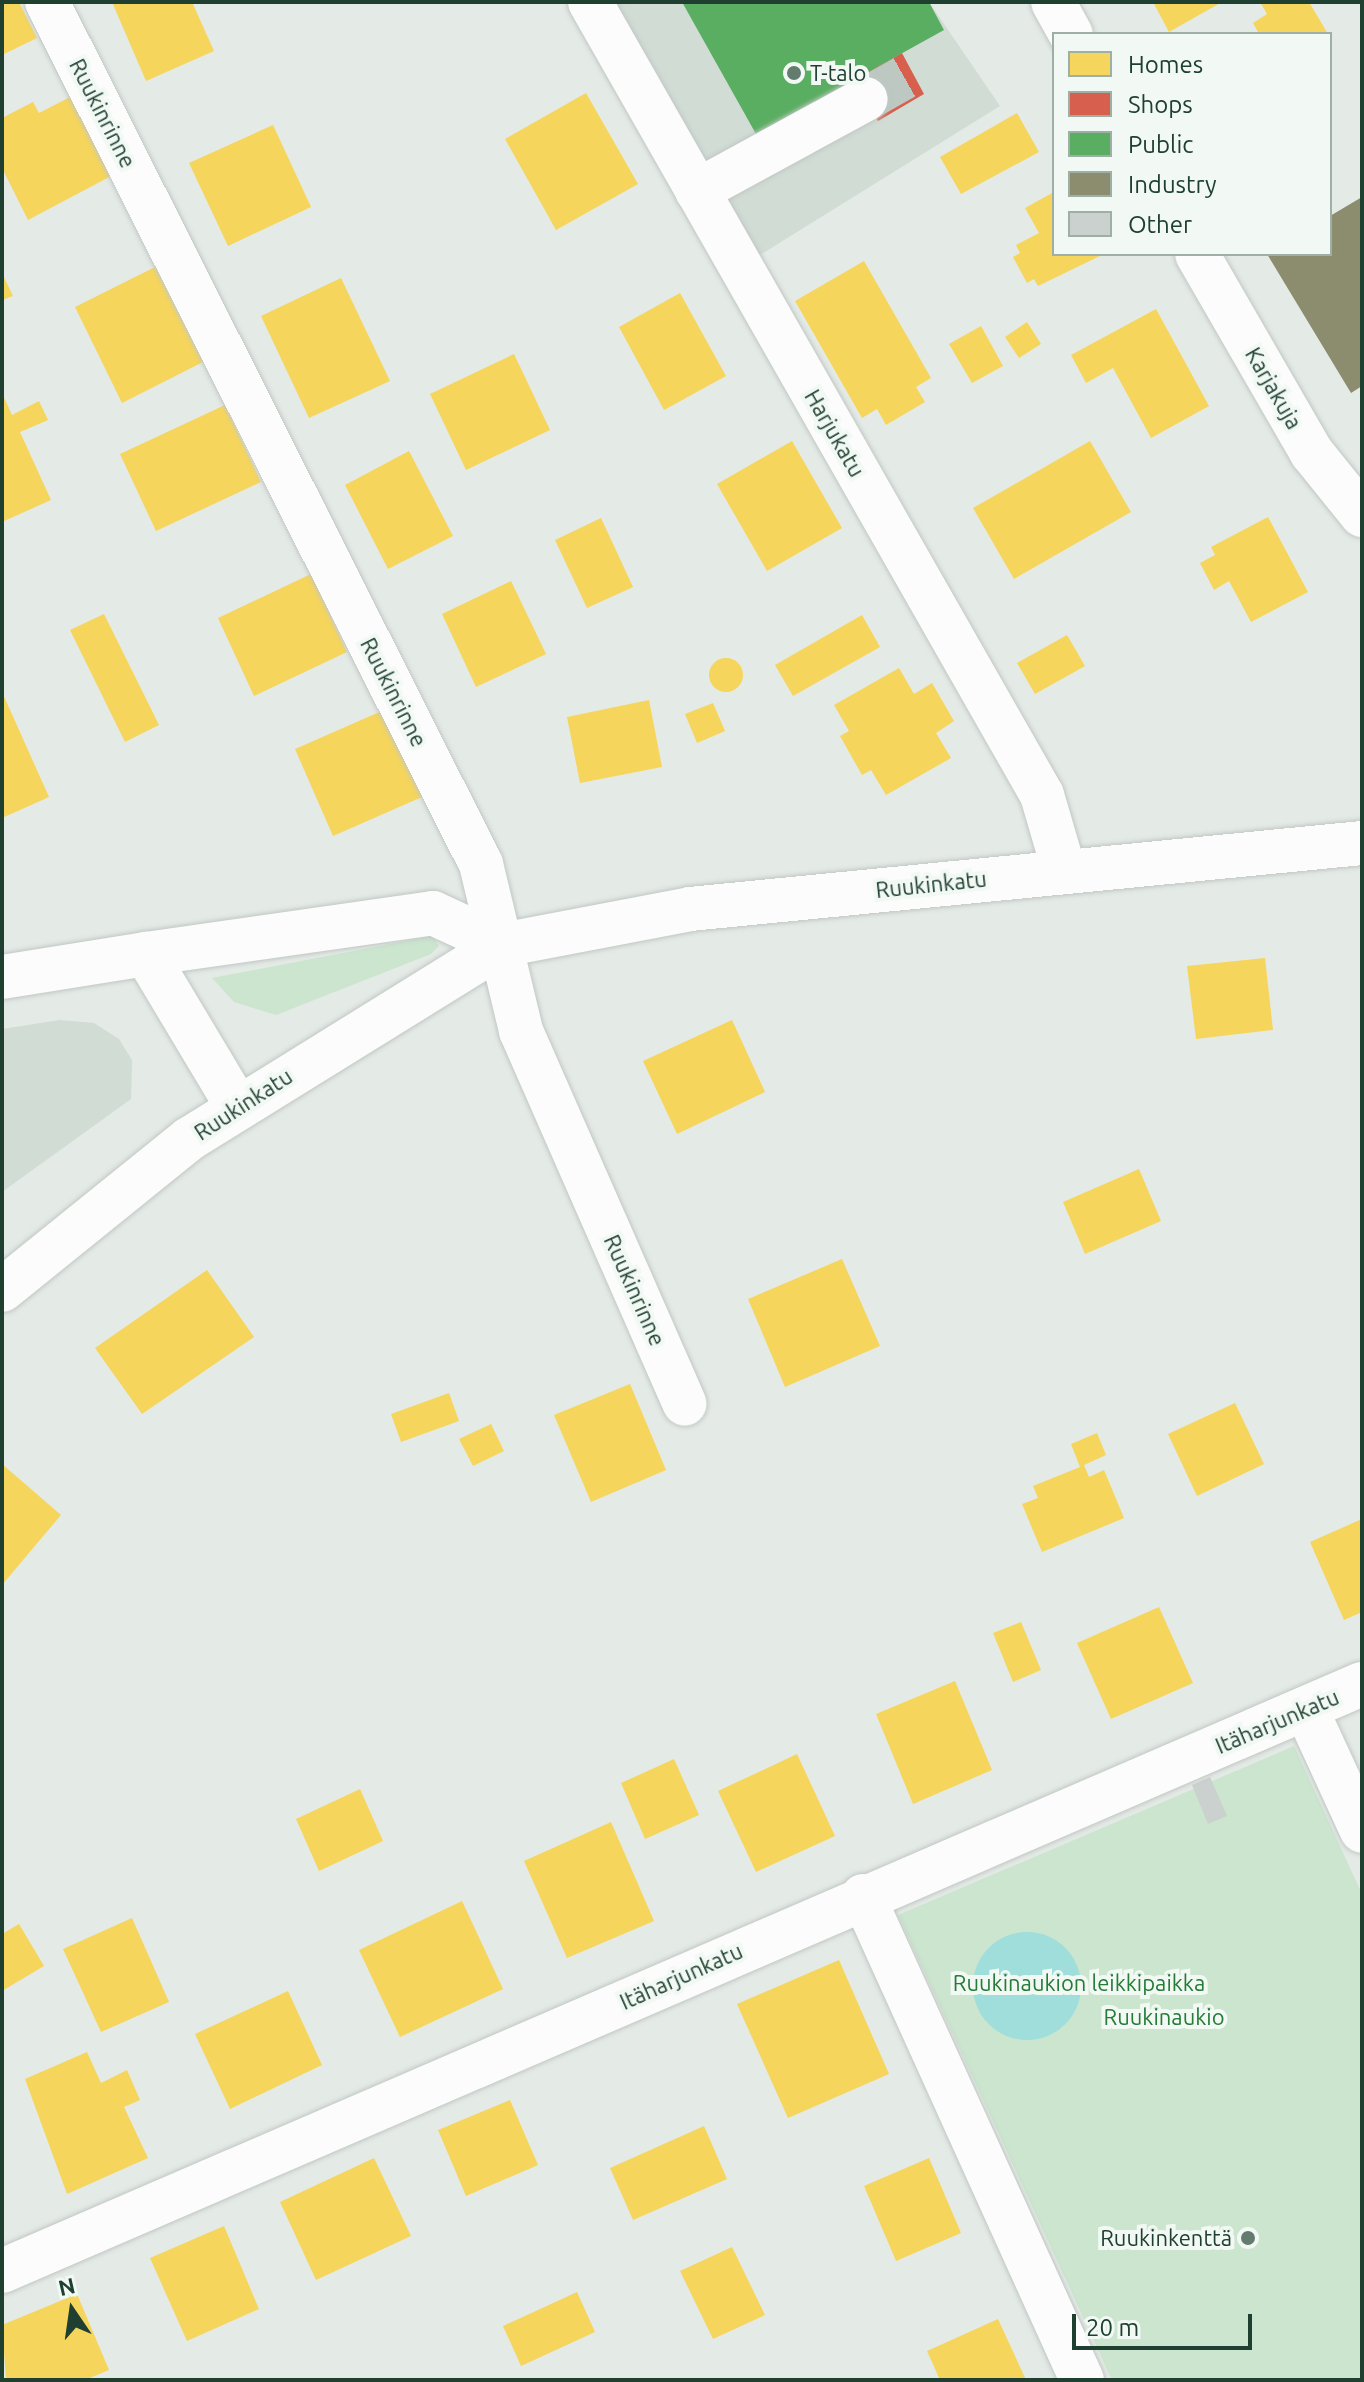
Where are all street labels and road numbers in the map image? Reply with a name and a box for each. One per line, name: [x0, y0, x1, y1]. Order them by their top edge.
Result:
street label: Ruukinrinne: [64, 54, 142, 172]
street label: Karjakuja: [1240, 342, 1308, 434]
street label: Harjukatu: [799, 385, 871, 481]
street label: Ruukinrinne: [355, 633, 433, 751]
street label: Ruukinkatu: [874, 865, 988, 903]
street label: Ruukinkatu: [189, 1063, 297, 1145]
street label: Ruukinrinne: [599, 1230, 671, 1350]
street label: Itäharjunkatu: [1211, 1683, 1343, 1759]
street label: Itäharjunkatu: [615, 1937, 747, 2015]

